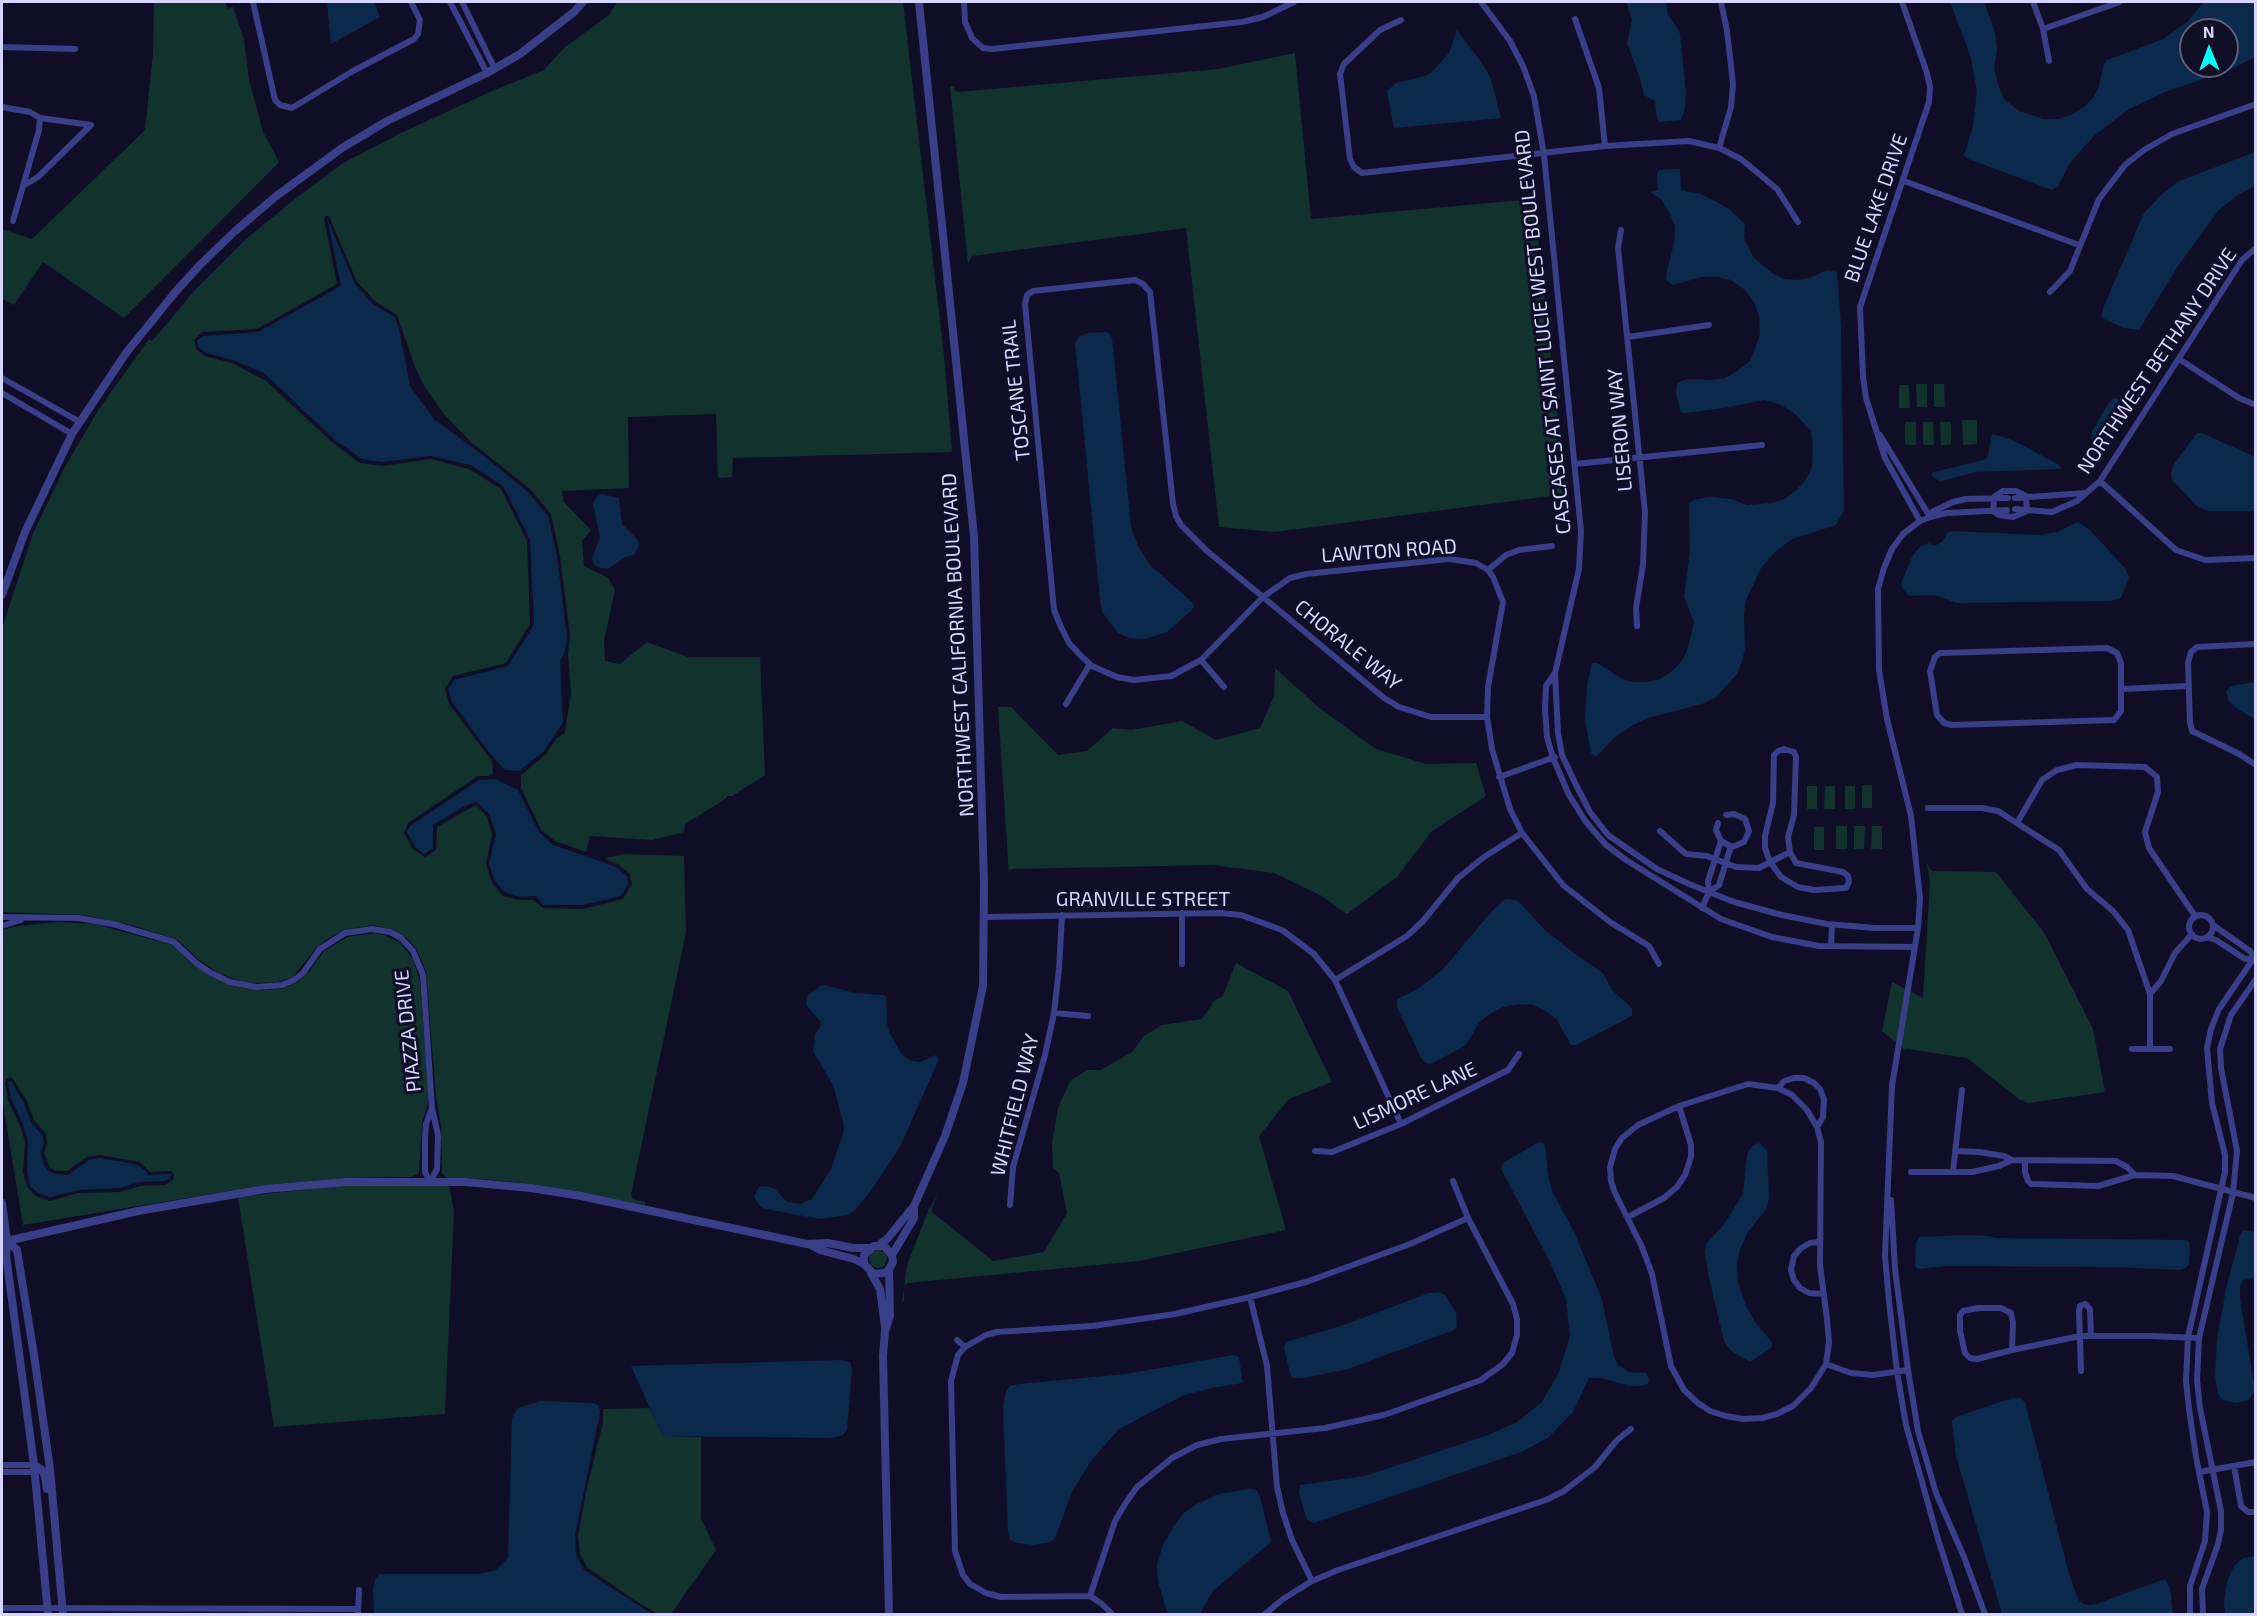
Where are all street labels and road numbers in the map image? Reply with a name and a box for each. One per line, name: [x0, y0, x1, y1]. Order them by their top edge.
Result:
street label: CASCASES AT SAINT LUCIE WEST BOULEVARD: [1510, 129, 1576, 535]
street label: BLUE LAKE DRIVE: [1839, 131, 1913, 285]
street label: NORTHWEST BETHANY DRIVE: [2072, 244, 2242, 478]
street label: TOSCANE TRAIL: [997, 318, 1035, 462]
street label: LISERON WAY: [1603, 367, 1637, 493]
street label: NORTHWEST CALIFORNIA BOULEVARD: [937, 473, 979, 817]
street label: LAWTON ROAD: [1320, 534, 1458, 568]
street label: CHORALE WAY: [1290, 595, 1406, 695]
street label: GRANVILLE STREET: [1056, 887, 1230, 911]
street label: PIAZZA DRIVE: [390, 968, 426, 1094]
street label: WHITFIELD WAY: [986, 1031, 1044, 1179]
street label: LISMORE LANE: [1349, 1057, 1481, 1135]

